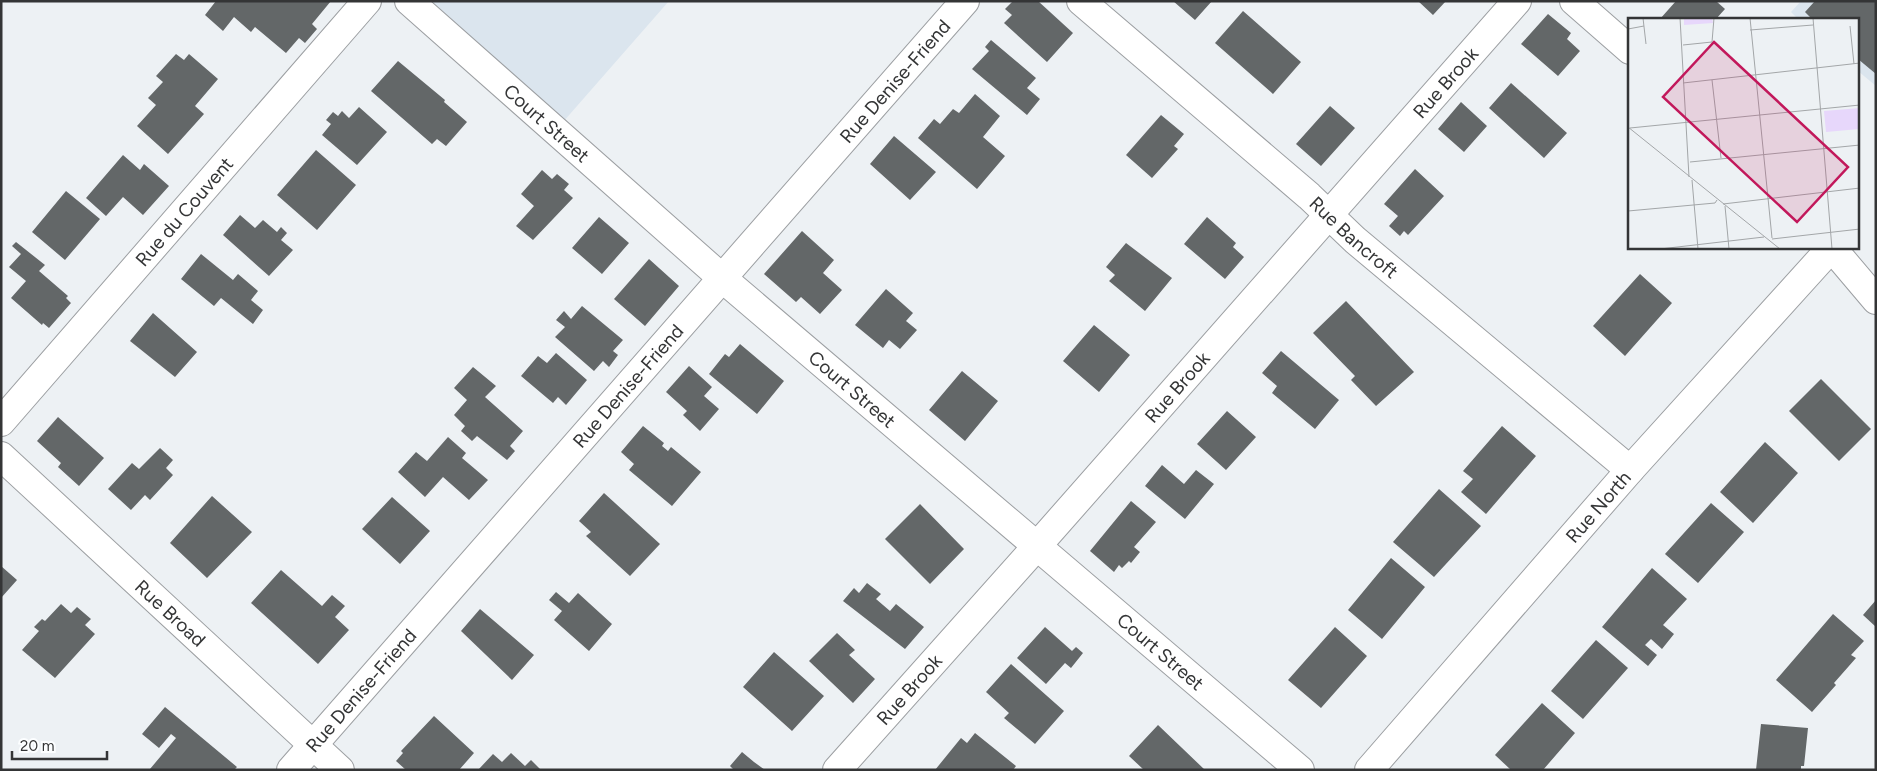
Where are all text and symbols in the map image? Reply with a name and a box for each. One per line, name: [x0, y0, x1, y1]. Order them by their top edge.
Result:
street label: Rue Denise-Friend: [835, 15, 955, 148]
inset map: [1628, 18, 1860, 249]
street label: Rue Brook: [1408, 42, 1484, 123]
street label: Court Street: [499, 79, 594, 167]
street label: Rue du Couvent: [131, 152, 238, 271]
street label: Rue Bancroft: [1304, 192, 1403, 283]
street label: Rue Denise-Friend: [568, 320, 688, 452]
street label: Court Street: [804, 346, 900, 433]
street label: Rue Brook: [1140, 347, 1215, 428]
street label: Rue North: [1561, 466, 1636, 548]
street label: Rue Broad: [130, 575, 210, 652]
street label: Court Street: [1112, 608, 1208, 695]
street label: Rue Denise-Friend: [301, 624, 421, 757]
street label: Rue Brook: [872, 649, 947, 730]
scale bar: [12, 728, 108, 760]
text: 20 m: [20, 737, 54, 755]

